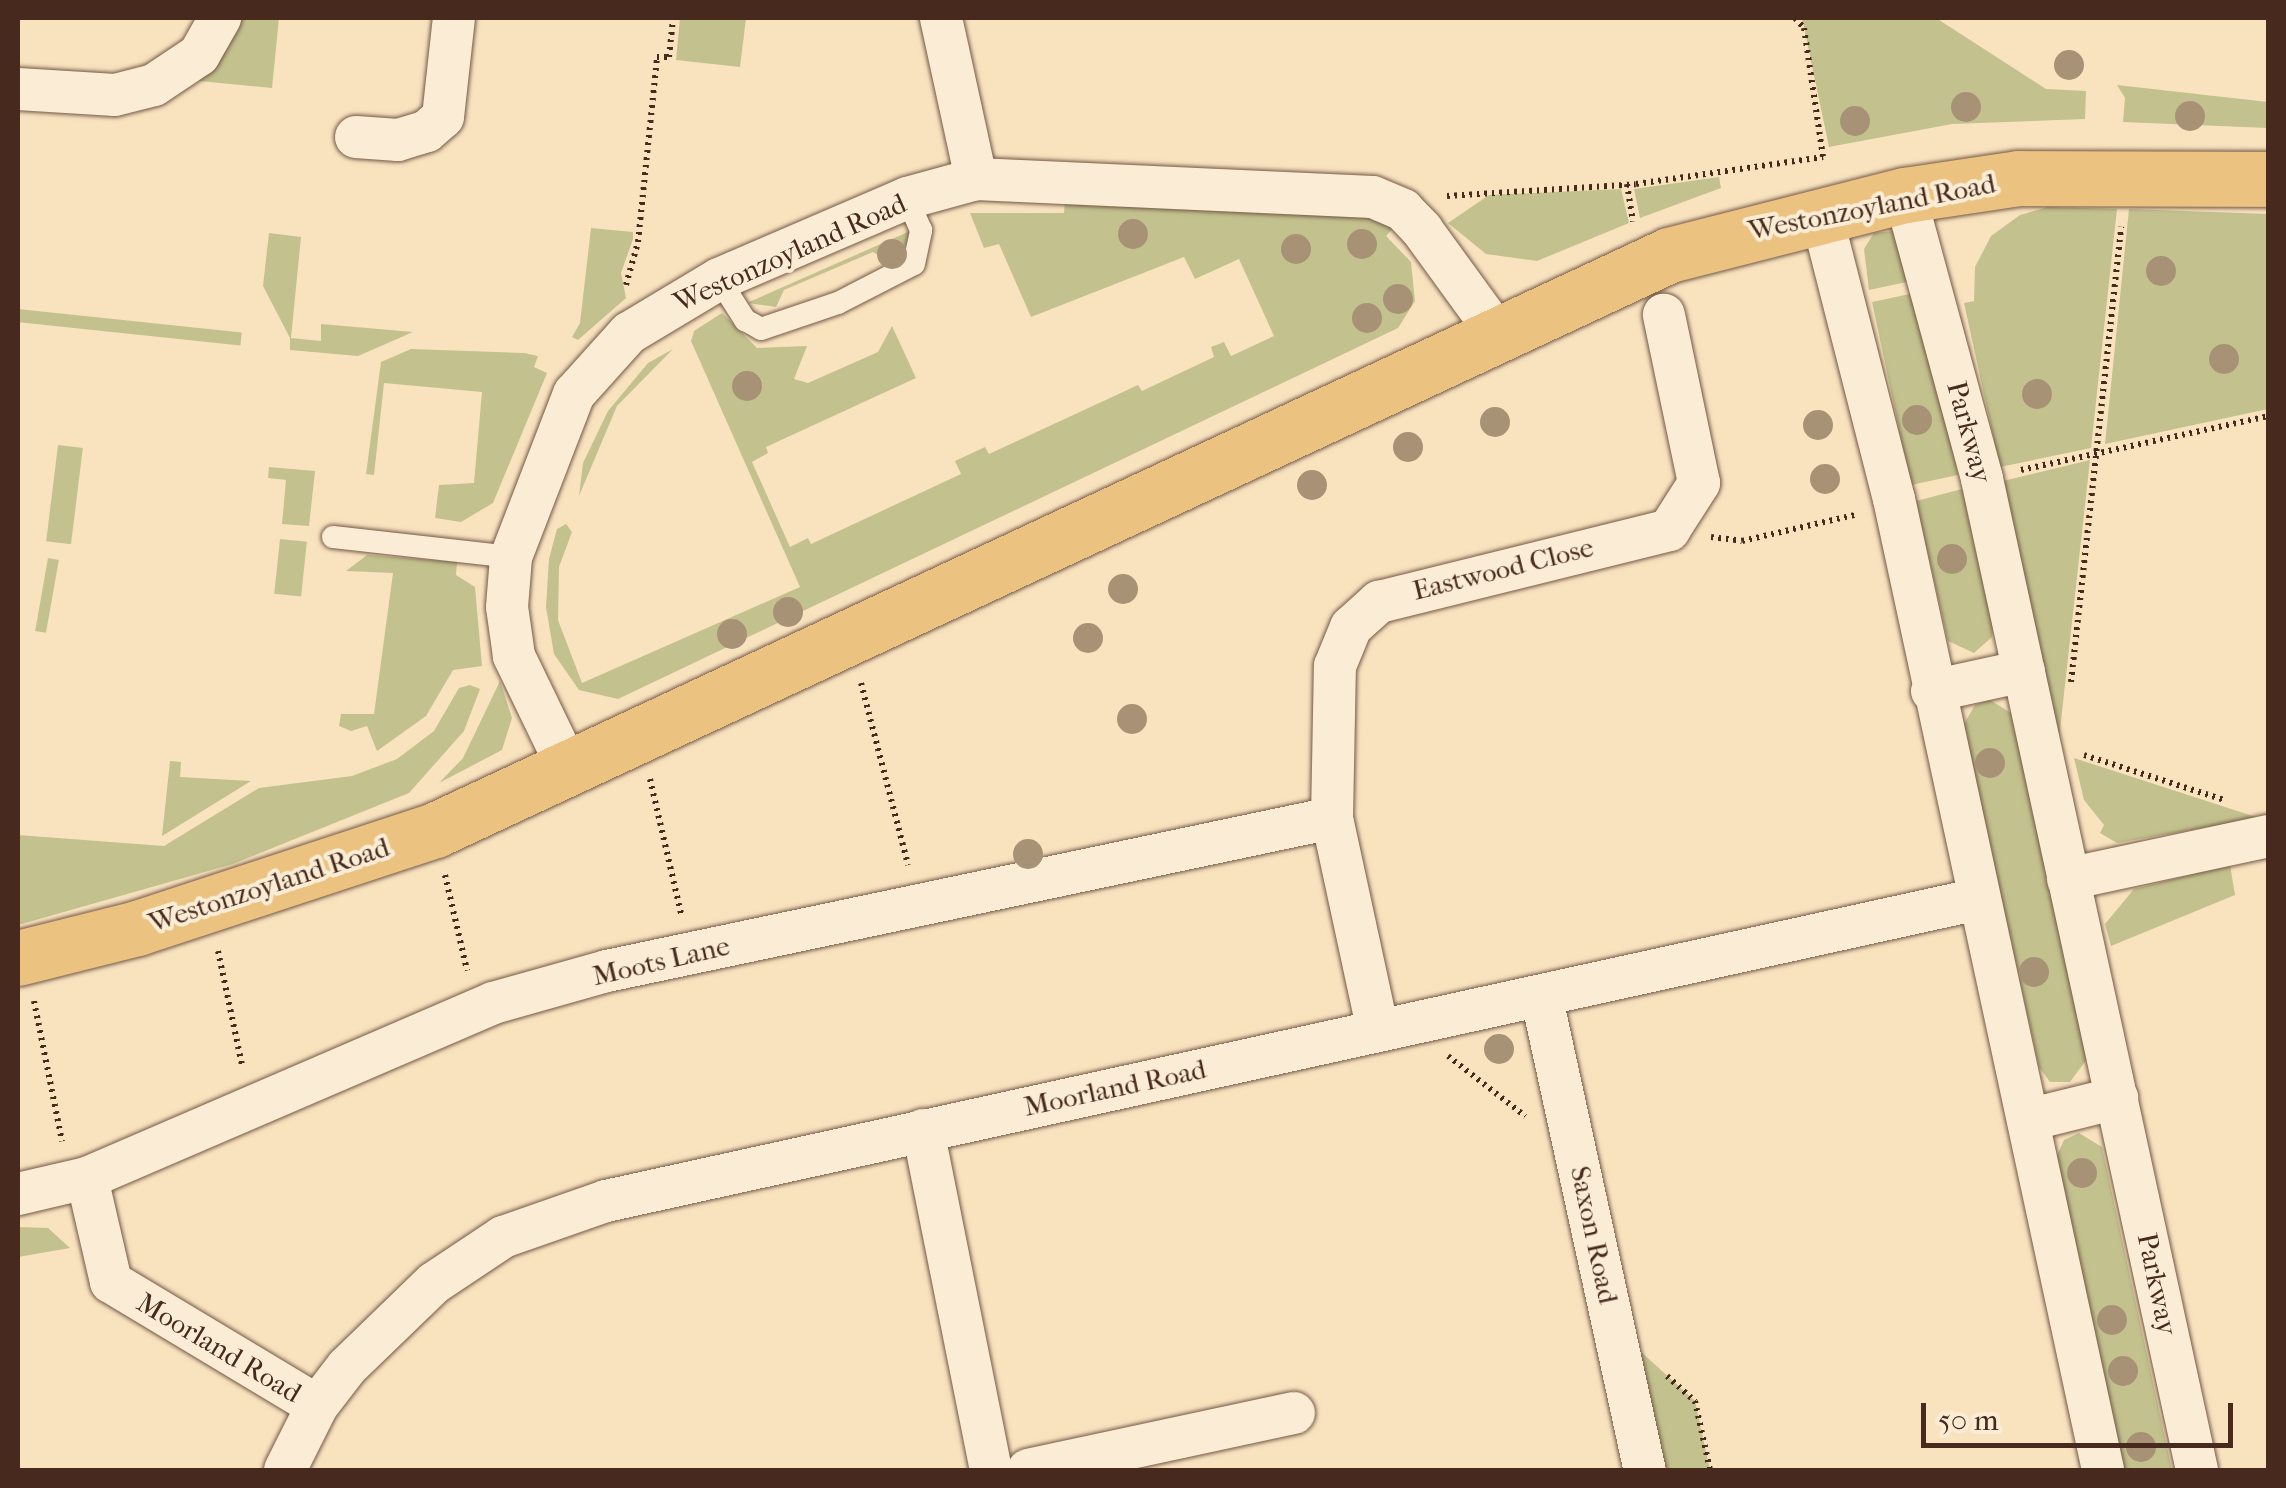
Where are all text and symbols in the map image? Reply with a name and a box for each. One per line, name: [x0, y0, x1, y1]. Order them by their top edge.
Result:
street label: Westonzoyland Road: [1746, 167, 1998, 247]
street label: Westonzoyland Road: [669, 187, 911, 319]
street label: Parkway: [1939, 378, 1999, 486]
street label: Eastwood Close: [1409, 530, 1597, 608]
street label: Westonzoyland Road: [144, 830, 394, 940]
street label: Moots Lane: [589, 929, 733, 993]
street label: Moorland Road: [1021, 1052, 1209, 1124]
street label: Saxon Road: [1563, 1163, 1625, 1307]
street label: Parkway: [2130, 1230, 2184, 1338]
street label: Moorland Road: [131, 1286, 307, 1410]
scale bar: [1926, 1383, 2238, 1445]
text: 50 m: [1938, 1403, 1999, 1438]

